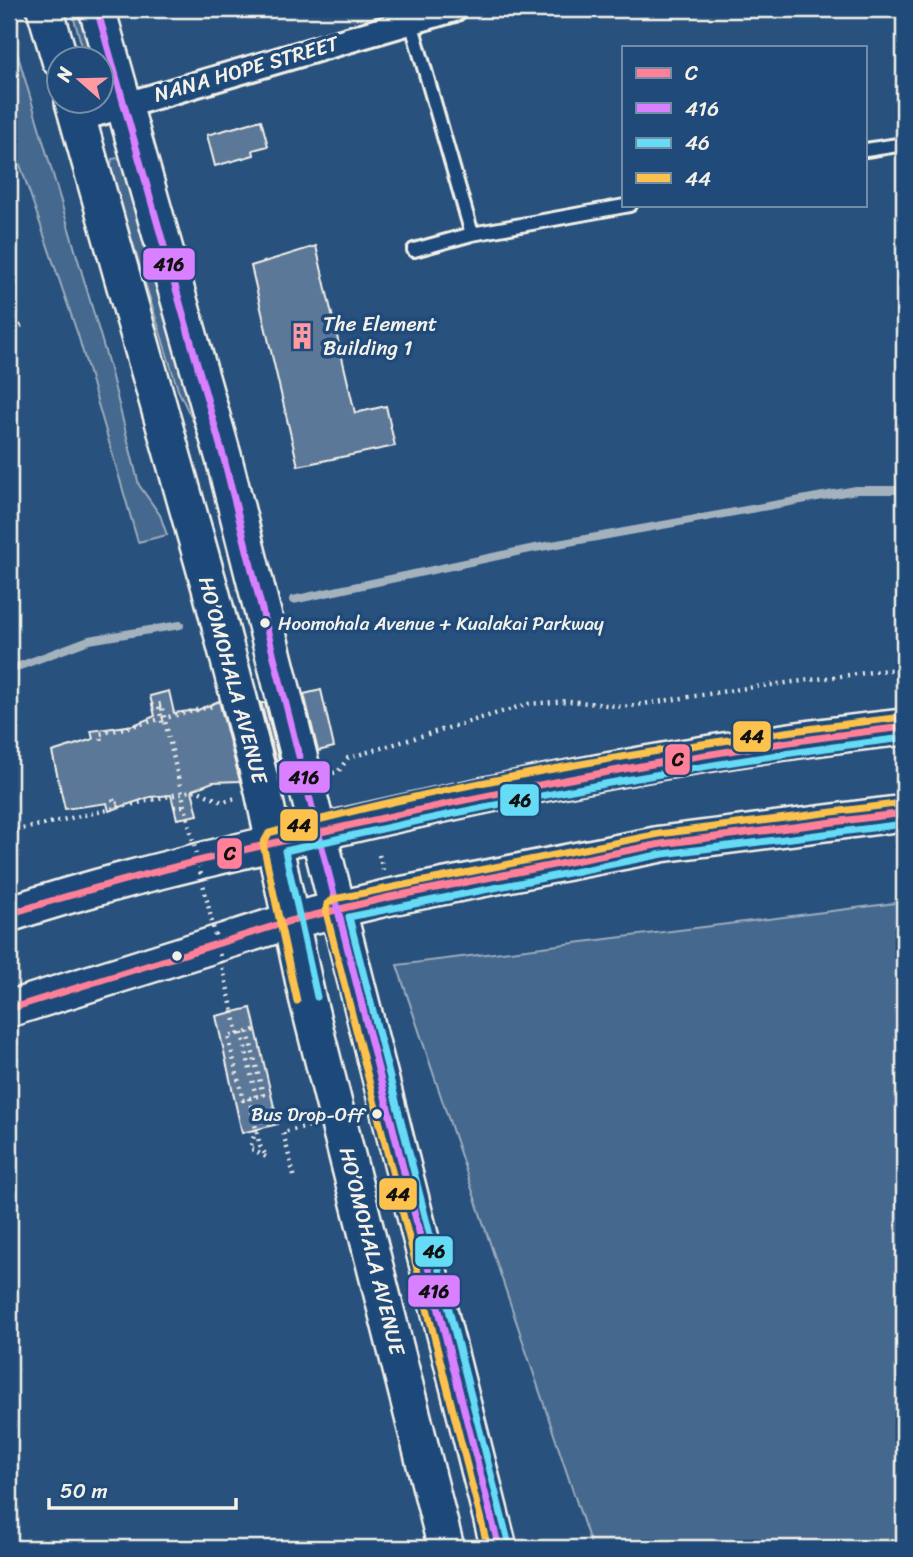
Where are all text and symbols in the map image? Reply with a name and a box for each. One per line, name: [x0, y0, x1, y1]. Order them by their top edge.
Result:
street label: NANA HOPE STREET: [149, 24, 344, 113]
north arrow: [46, 46, 116, 116]
legend: [622, 46, 867, 206]
text: C: [685, 54, 698, 92]
text: N: [46, 62, 83, 87]
text: 416: [685, 90, 719, 128]
text: 46: [685, 124, 710, 162]
text: 44: [685, 160, 711, 198]
line badge: 416: [142, 247, 196, 281]
text: 416: [153, 248, 185, 281]
place label: The Element Building 1: [323, 305, 437, 367]
building icon: The Element Building 1: [287, 321, 317, 351]
street label: HO’OMOHALA AVENUE: [187, 572, 279, 789]
place label: Hoomohala Avenue + Kualakai Parkway: [278, 607, 604, 640]
marker: Hoomohala Avenue + Kualakai Parkway: [258, 616, 272, 630]
line badge: 44: [732, 720, 772, 753]
text: 44: [739, 720, 764, 753]
line badge: C: [664, 743, 691, 776]
text: C: [671, 743, 685, 776]
line badge: 416: [278, 760, 331, 794]
text: 416: [288, 761, 320, 794]
line badge: 46: [499, 783, 540, 817]
text: 46: [508, 784, 532, 817]
line badge: 44: [279, 808, 319, 842]
text: 44: [286, 809, 311, 842]
line badge: C: [216, 837, 243, 870]
text: C: [223, 837, 237, 870]
unlabelled marker: [170, 949, 184, 963]
place label: Bus Drop-Off: [251, 1098, 367, 1131]
marker: Bus Drop-Off: [370, 1107, 384, 1121]
street label: HO’OMOHALA AVENUE: [328, 1143, 417, 1360]
line badge: 44: [378, 1177, 418, 1211]
text: 44: [385, 1178, 410, 1211]
line badge: 46: [414, 1235, 454, 1268]
text: 46: [422, 1235, 446, 1268]
line badge: 416: [407, 1274, 461, 1308]
text: 416: [418, 1275, 450, 1308]
scale bar: [49, 1466, 236, 1510]
text: 50 m: [60, 1472, 108, 1510]

